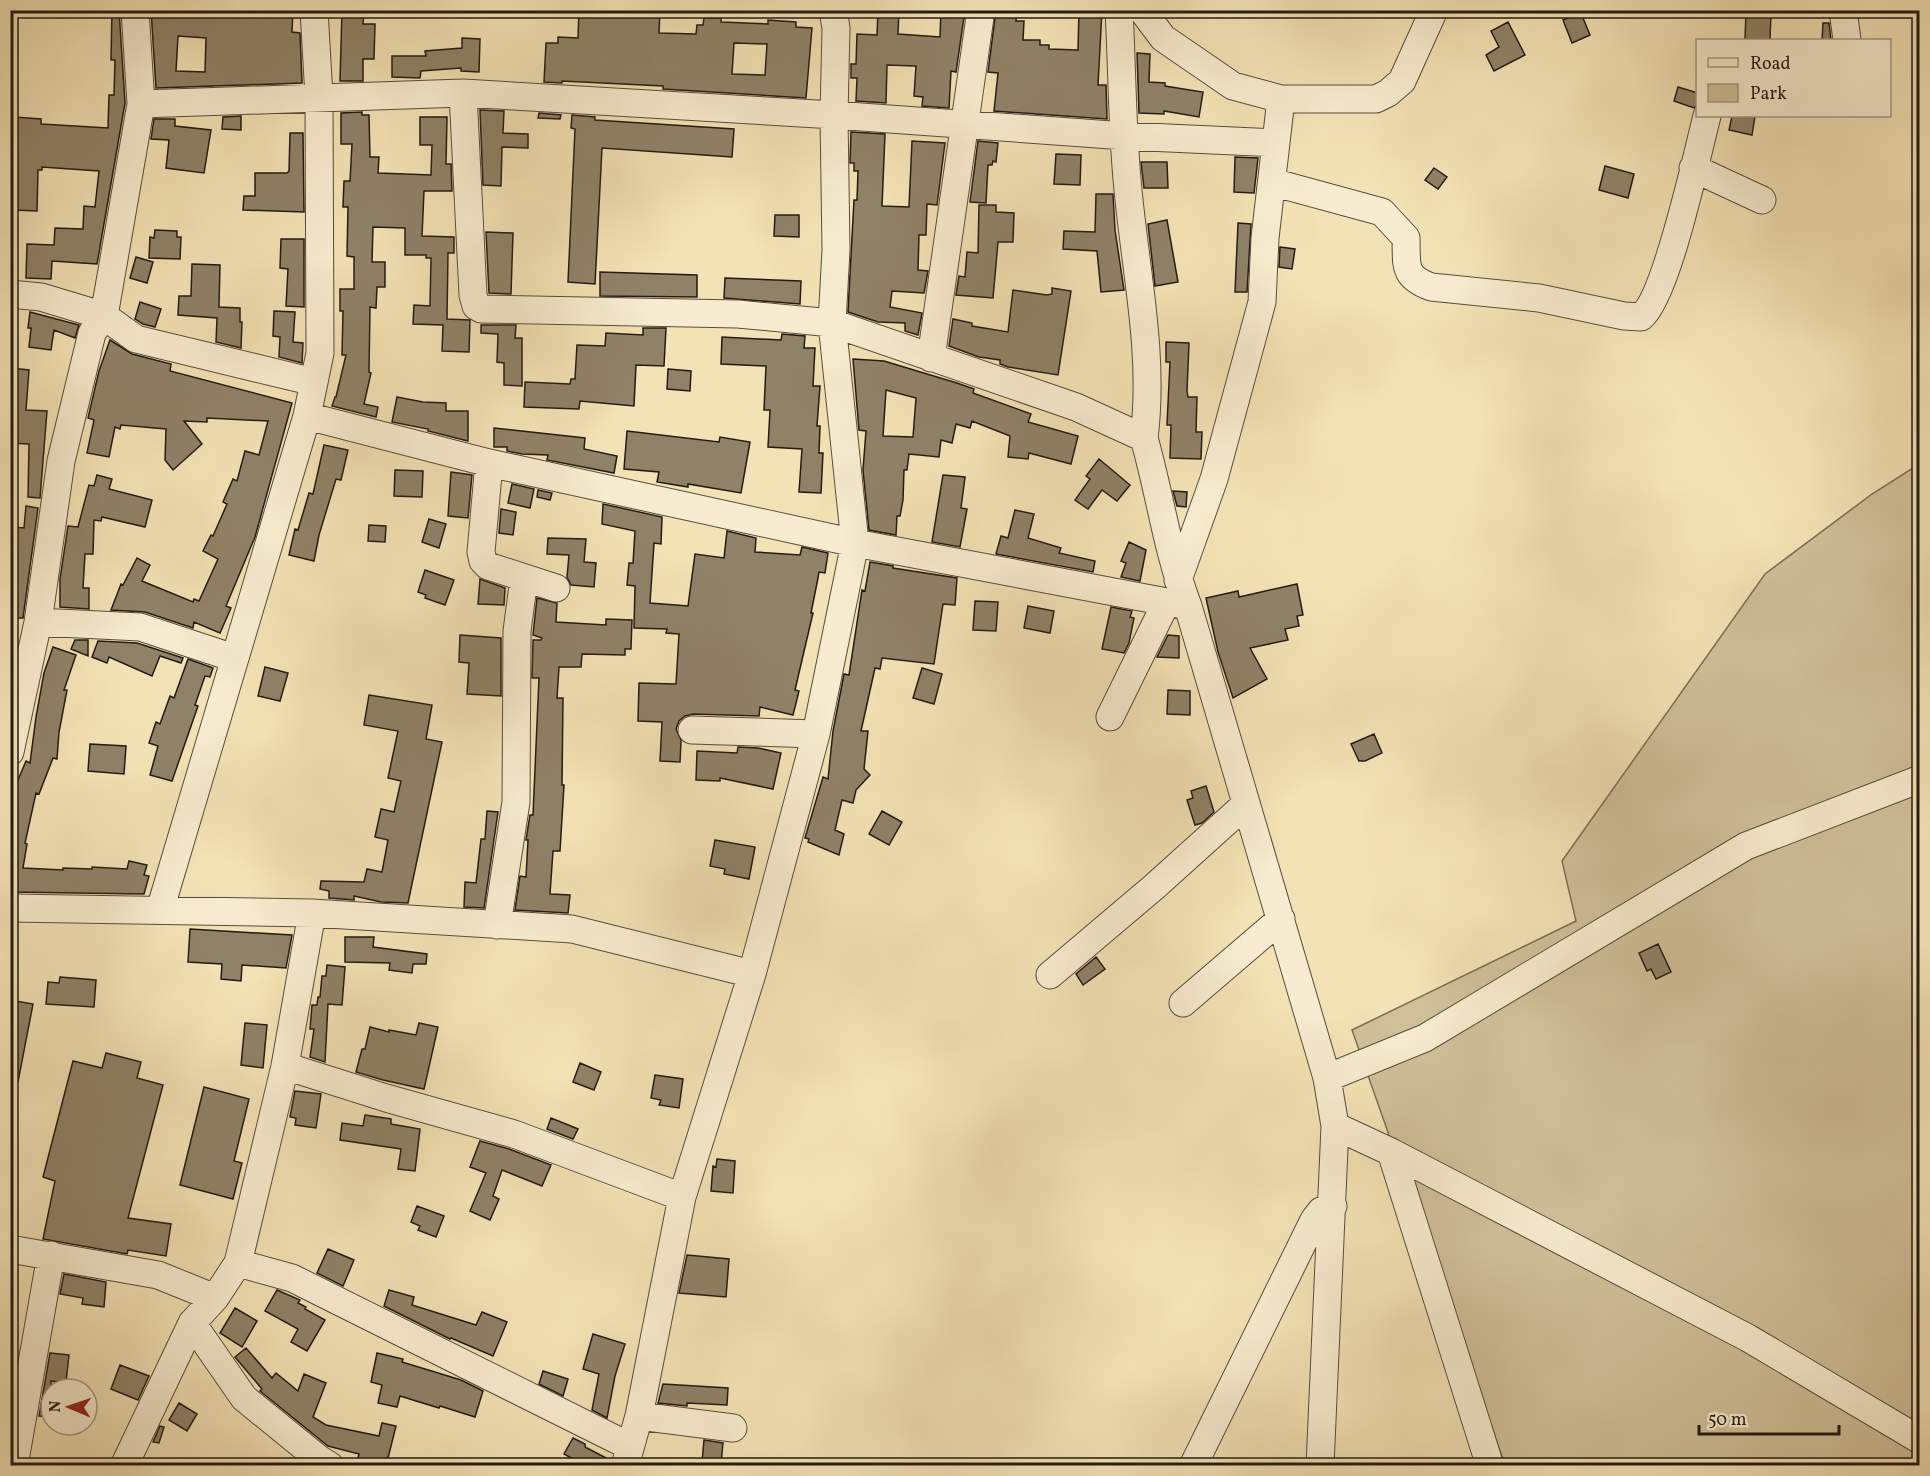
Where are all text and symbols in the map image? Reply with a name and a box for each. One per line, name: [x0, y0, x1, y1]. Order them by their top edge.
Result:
legend: [1696, 39, 1891, 117]
text: Road: [1750, 52, 1791, 77]
text: Park: [1750, 82, 1787, 107]
north arrow: [39, 1377, 99, 1437]
scale bar: [1699, 1398, 1838, 1436]
text: N: [45, 1400, 67, 1413]
text: 50 m: [1708, 1408, 1747, 1433]

